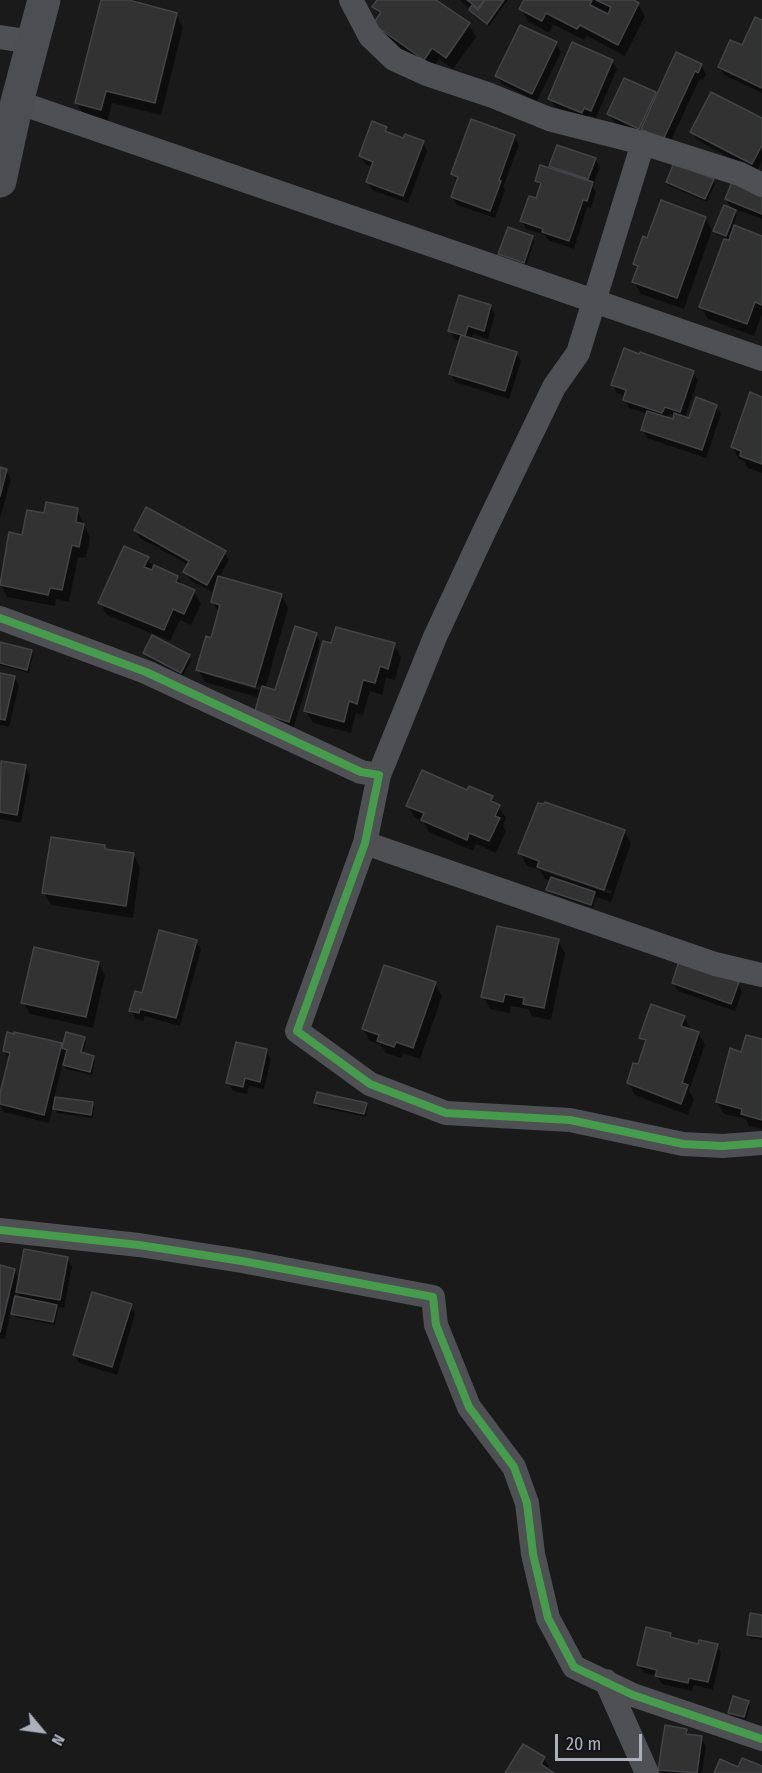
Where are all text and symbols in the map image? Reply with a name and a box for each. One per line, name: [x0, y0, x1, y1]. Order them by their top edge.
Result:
north arrow: [12, 1701, 72, 1761]
scale bar: [558, 1722, 645, 1760]
text: N: [48, 1731, 69, 1749]
text: 20 m: [566, 1733, 601, 1755]

